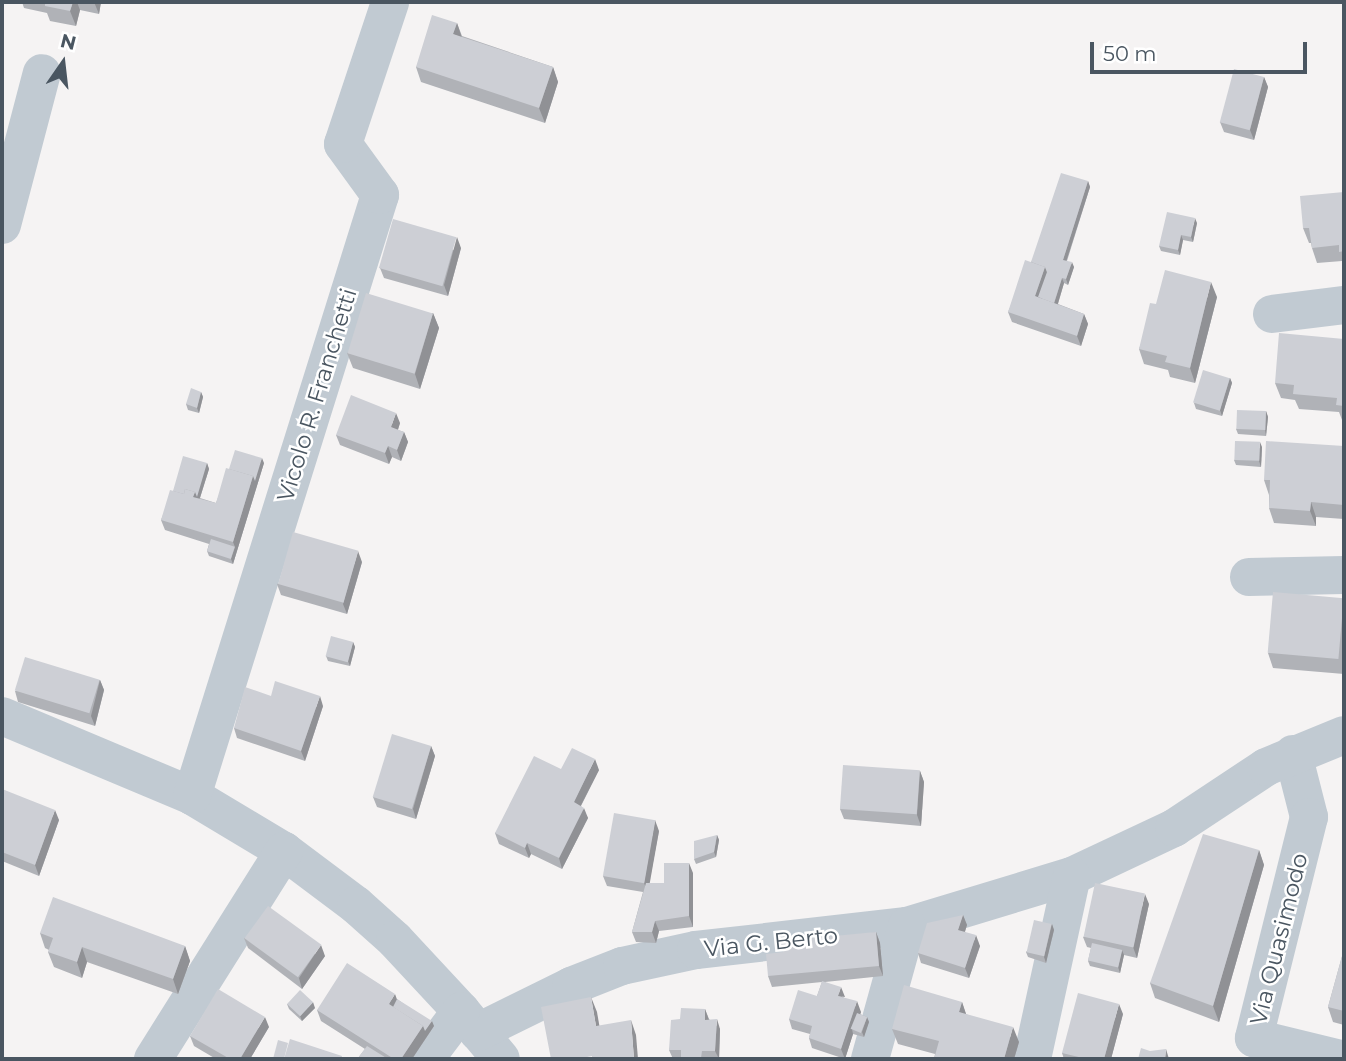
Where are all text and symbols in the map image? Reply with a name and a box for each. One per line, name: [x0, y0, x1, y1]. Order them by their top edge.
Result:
north arrow: [28, 28, 98, 98]
scale bar: [1094, 28, 1311, 72]
text: N: [58, 29, 78, 55]
text: 50 m: [1103, 41, 1157, 66]
street label: Vicolo R. Franchetti: [271, 285, 363, 505]
street label: Via Quasimodo: [1244, 850, 1314, 1028]
street label: Via G. Berto: [703, 921, 839, 963]

